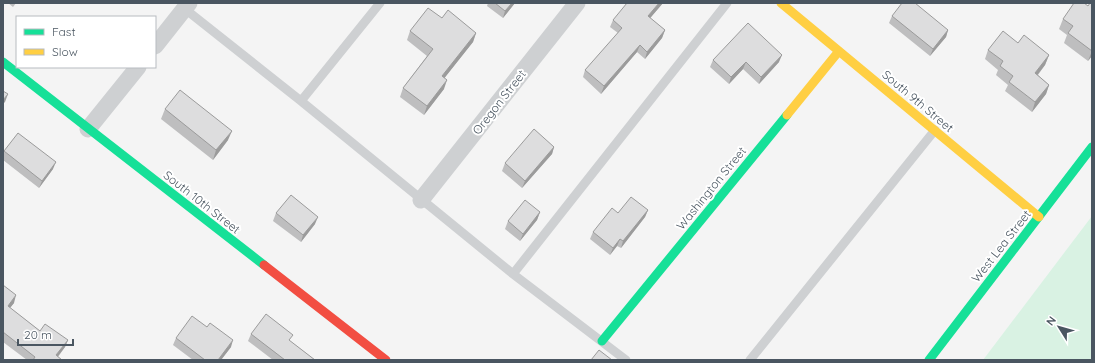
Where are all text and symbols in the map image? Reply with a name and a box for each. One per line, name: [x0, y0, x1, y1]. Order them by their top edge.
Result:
legend: [16, 16, 156, 68]
text: Fast: [52, 24, 76, 39]
text: Slow: [52, 44, 78, 59]
street label: Oregon Street: [469, 67, 529, 137]
street label: South 9th Street: [879, 67, 957, 135]
street label: Washington Street: [673, 143, 749, 233]
street label: South 10th Street: [161, 167, 243, 237]
street label: West Lea Street: [968, 207, 1034, 285]
north arrow: [1039, 307, 1079, 347]
text: N: [1043, 314, 1059, 328]
scale bar: [18, 321, 73, 347]
text: 20 m: [24, 327, 52, 342]

